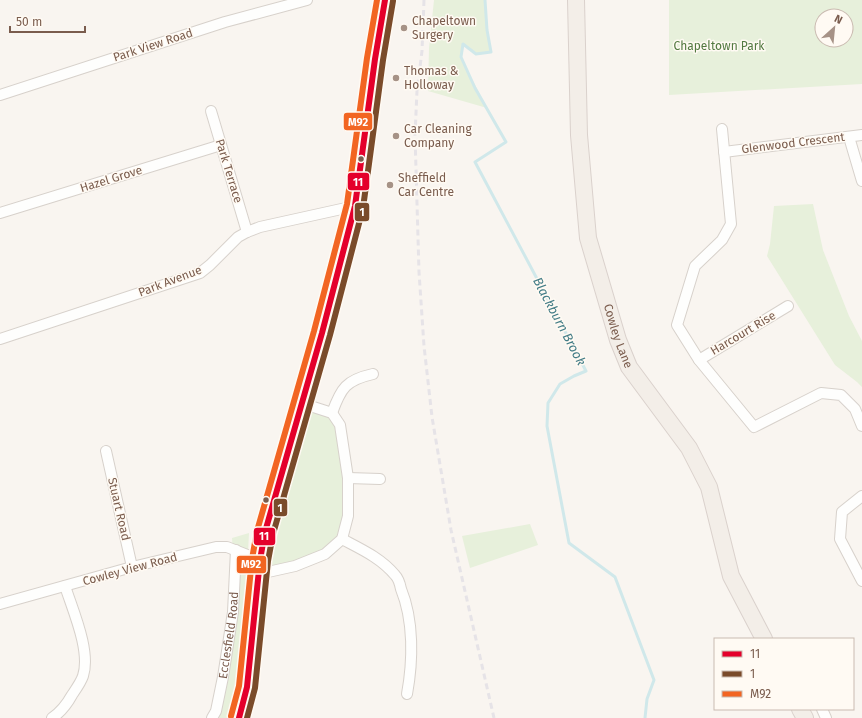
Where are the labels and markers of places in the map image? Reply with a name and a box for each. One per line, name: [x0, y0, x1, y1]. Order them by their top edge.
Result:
place label: Chapeltown Surgery: [412, 14, 476, 42]
marker: Chapeltown Surgery: [399, 23, 409, 33]
place label: Thomas & Holloway: [404, 64, 459, 92]
marker: Thomas & Holloway: [391, 73, 401, 83]
place label: Car Cleaning Company: [404, 122, 472, 150]
marker: Car Cleaning Company: [391, 131, 401, 141]
unlabelled marker: [356, 154, 366, 164]
place label: Sheffield Car Centre: [398, 171, 454, 199]
marker: Sheffield Car Centre: [385, 180, 395, 190]
unlabelled marker: [261, 495, 271, 505]

